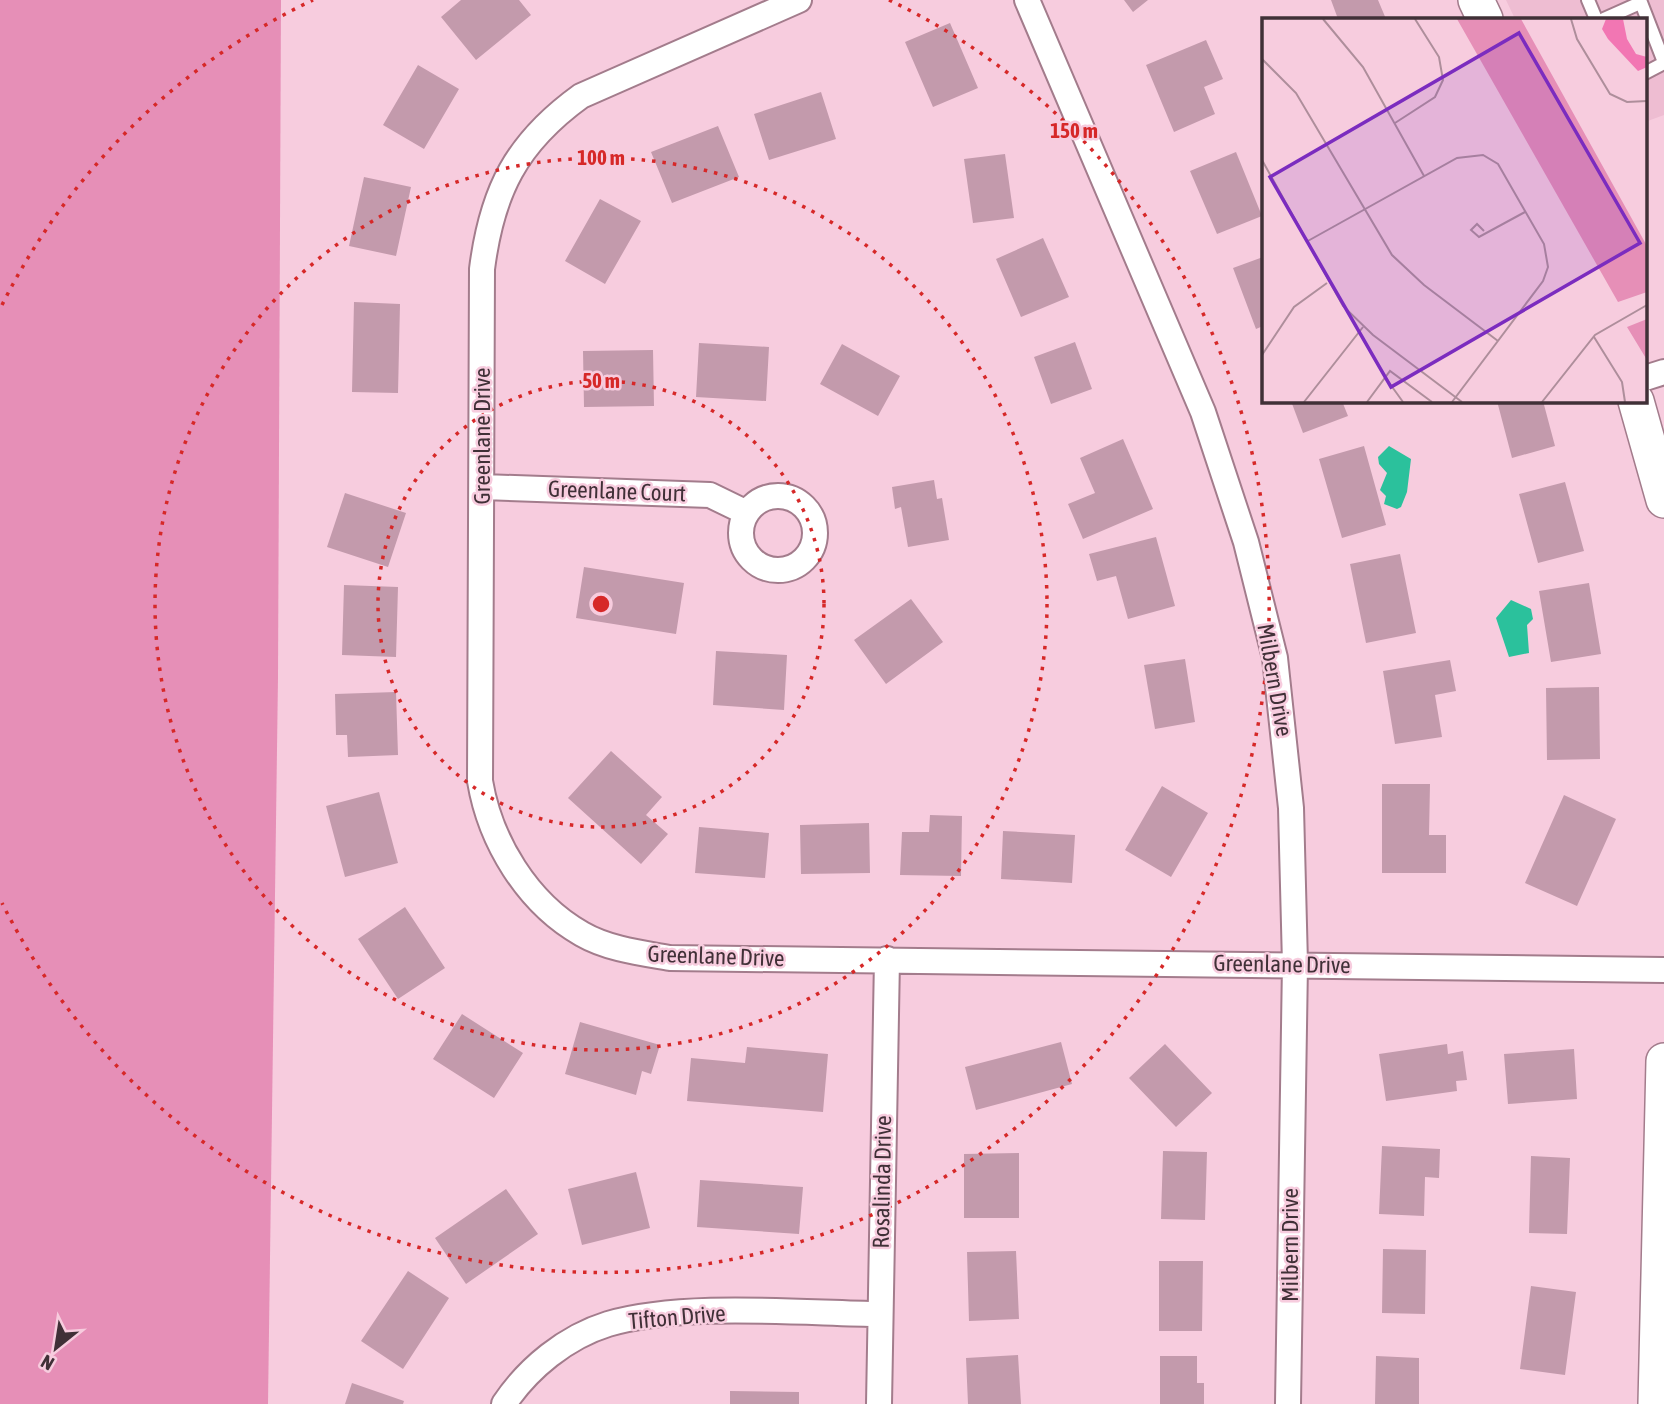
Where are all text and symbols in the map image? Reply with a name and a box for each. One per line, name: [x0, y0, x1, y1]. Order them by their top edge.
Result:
inset map: [1262, 18, 1646, 402]
text: 150 m: [1050, 118, 1098, 142]
text: 100 m: [577, 145, 625, 169]
street label: Greenlane Drive: [469, 367, 495, 505]
text: 50 m: [582, 368, 620, 392]
street label: Greenlane Court: [548, 476, 686, 506]
centre of rings: [589, 592, 613, 616]
street label: Milbern Drive: [1252, 622, 1298, 738]
street label: Greenlane Drive: [647, 941, 785, 971]
street label: Greenlane Drive: [1213, 950, 1351, 978]
street label: Rosalinda Drive: [868, 1115, 896, 1249]
street label: Milbern Drive: [1277, 1188, 1303, 1302]
street label: Tifton Drive: [627, 1300, 727, 1334]
north arrow: [21, 1313, 91, 1383]
text: N: [37, 1350, 58, 1375]

